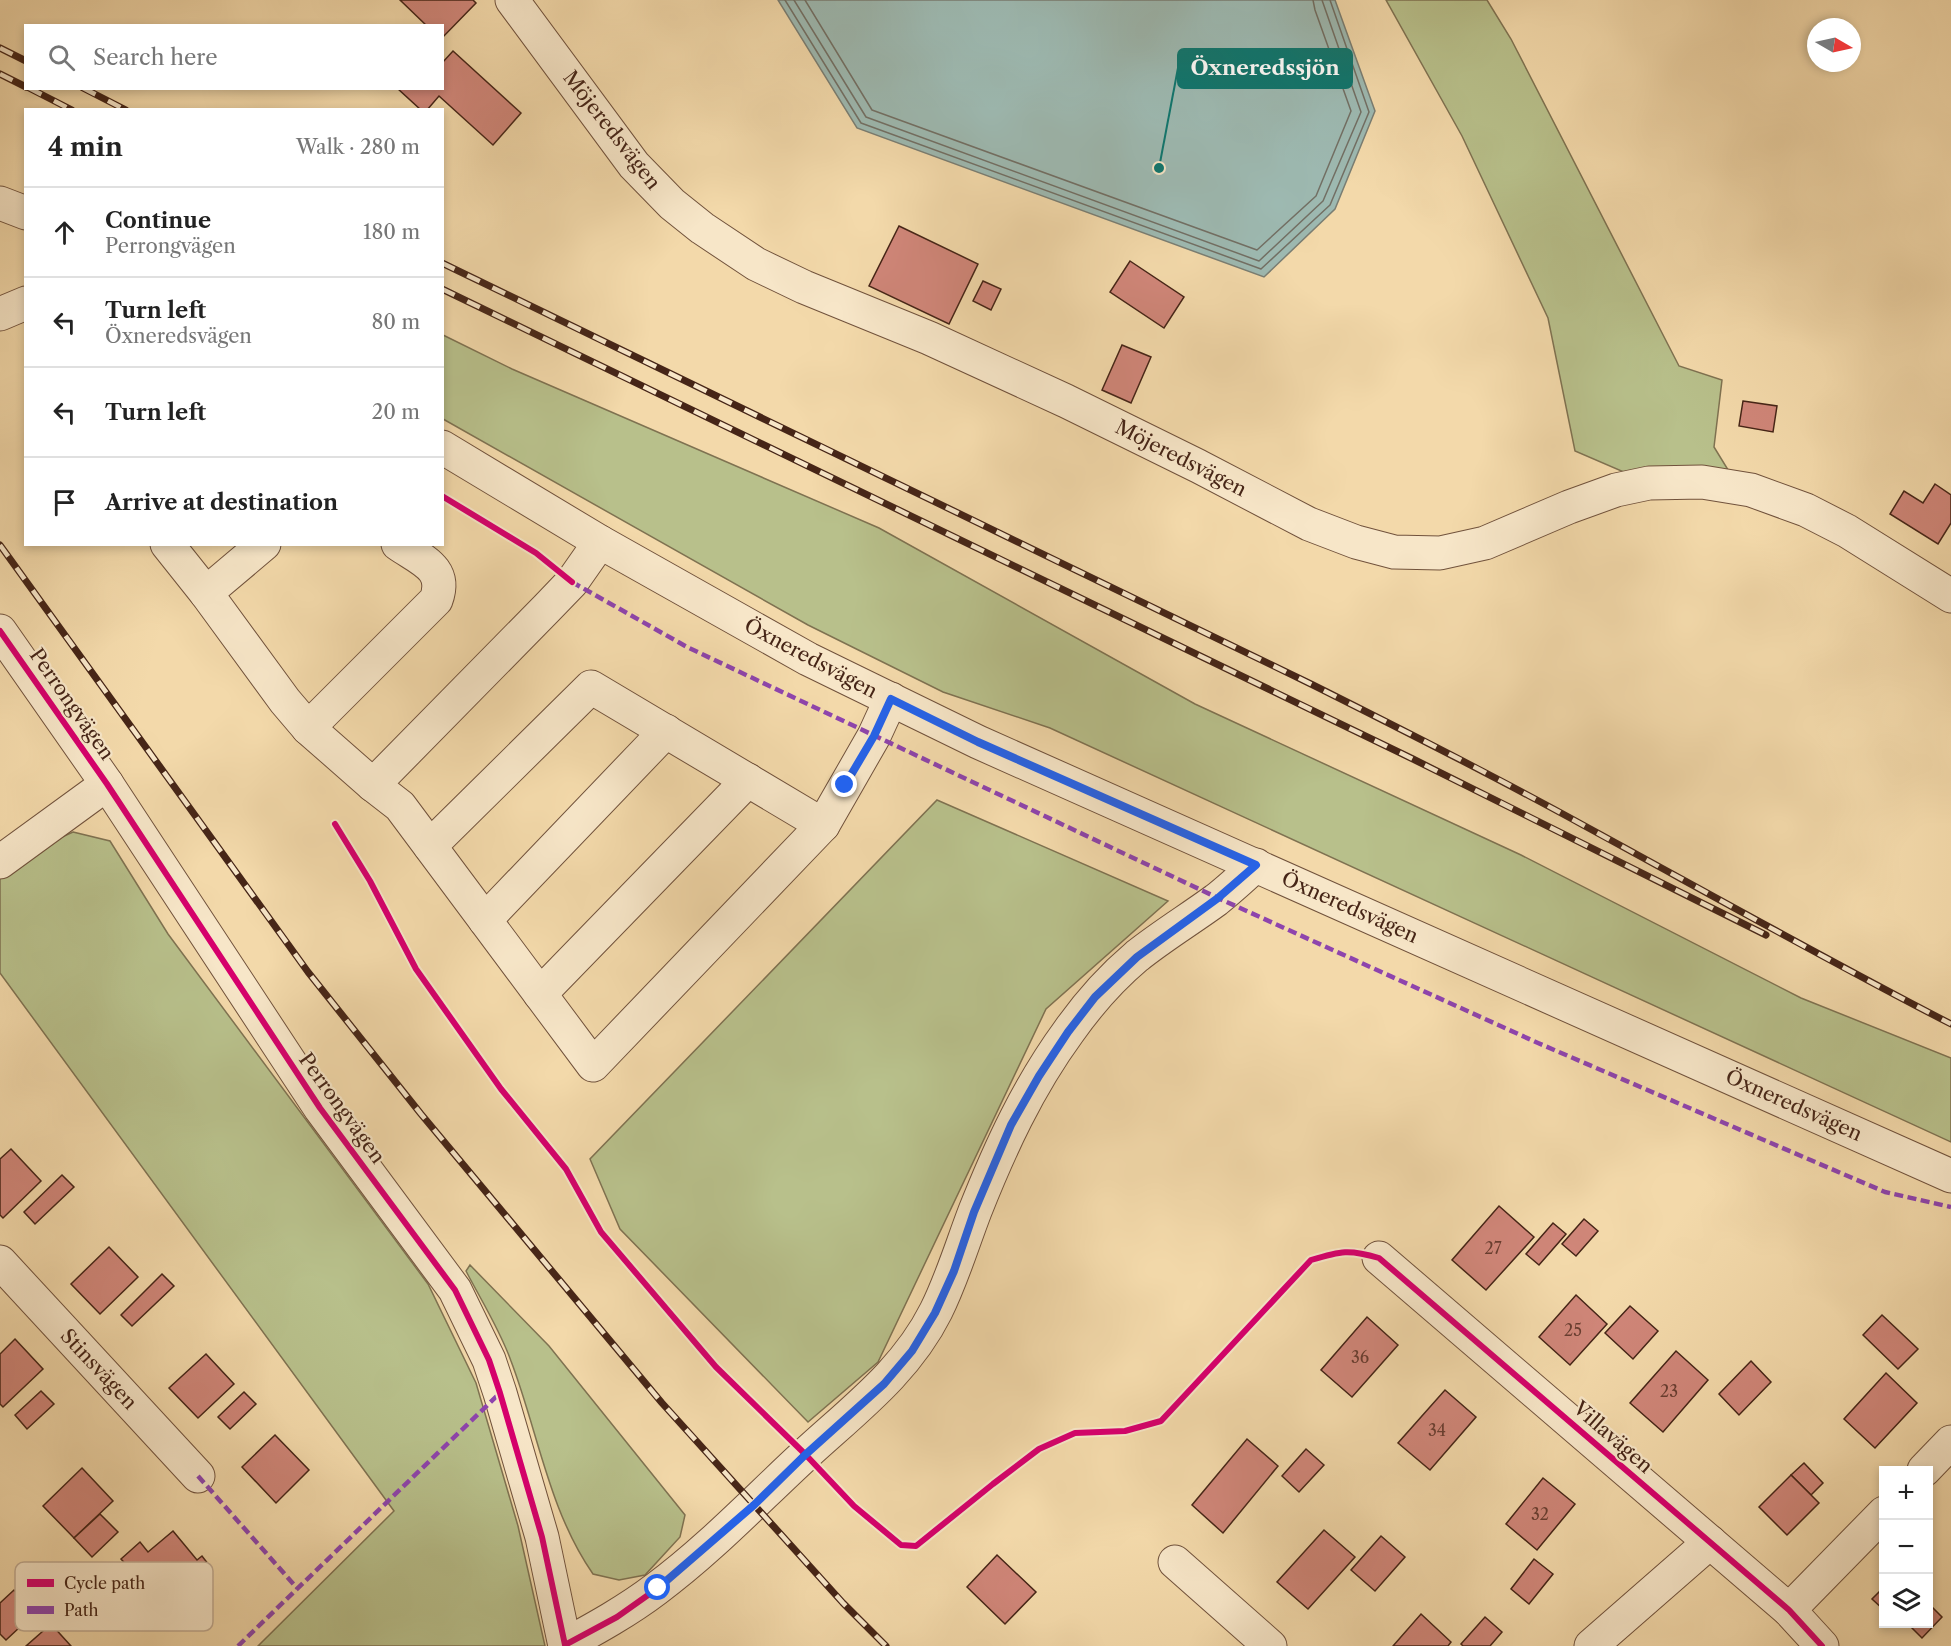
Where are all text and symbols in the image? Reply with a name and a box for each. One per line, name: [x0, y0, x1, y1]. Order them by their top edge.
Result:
north arrow: [1807, 18, 1861, 72]
search box: [24, 24, 444, 90]
icon: search: [45, 41, 78, 74]
text: Search here: [93, 44, 218, 71]
callout: Öxneredssjön: [1178, 49, 1352, 88]
text: Öxneredssjön: [1190, 55, 1340, 80]
street label: Möjeredsvägen: [558, 66, 666, 194]
text: 4 min: [48, 131, 123, 163]
text: Walk · 280 m: [296, 135, 420, 159]
text: Continue: [105, 207, 211, 234]
icon: ahead: [48, 216, 81, 249]
text: 180 m: [363, 220, 420, 244]
text: Perrongvägen: [105, 234, 236, 258]
text: Turn left: [105, 297, 206, 324]
icon: left: [48, 306, 81, 339]
text: 80 m: [372, 310, 420, 334]
text: Öxneredsvägen: [105, 324, 252, 348]
icon: left: [48, 396, 81, 429]
text: Turn left: [105, 399, 206, 426]
text: 20 m: [372, 400, 420, 424]
street label: Möjeredsvägen: [1111, 415, 1251, 502]
icon: arrive: [48, 486, 81, 519]
text: Arrive at destination: [105, 489, 338, 516]
street label: Öxneredsvägen: [741, 612, 882, 703]
street label: Perrongvägen: [25, 644, 120, 765]
route end: [831, 771, 857, 797]
street label: Öxneredsvägen: [1278, 865, 1423, 948]
street label: Perrongvägen: [294, 1048, 390, 1168]
street label: Öxneredsvägen: [1722, 1063, 1867, 1146]
house number: 27: [1484, 1238, 1502, 1258]
house number: 25: [1564, 1320, 1582, 1340]
street label: Stinsvägen: [56, 1324, 143, 1415]
house number: 36: [1351, 1347, 1369, 1367]
house number: 23: [1660, 1381, 1678, 1401]
street label: Villavägen: [1568, 1395, 1658, 1478]
house number: 34: [1428, 1420, 1446, 1440]
map controls: [1879, 1466, 1933, 1628]
button: +: [1879, 1466, 1933, 1520]
house number: 32: [1531, 1504, 1549, 1524]
button: −: [1879, 1520, 1933, 1574]
legend: [15, 1562, 213, 1631]
text: Cycle path: [64, 1573, 145, 1593]
route start: [644, 1574, 670, 1600]
button: layers: [1879, 1574, 1933, 1628]
text: Path: [64, 1600, 98, 1620]

